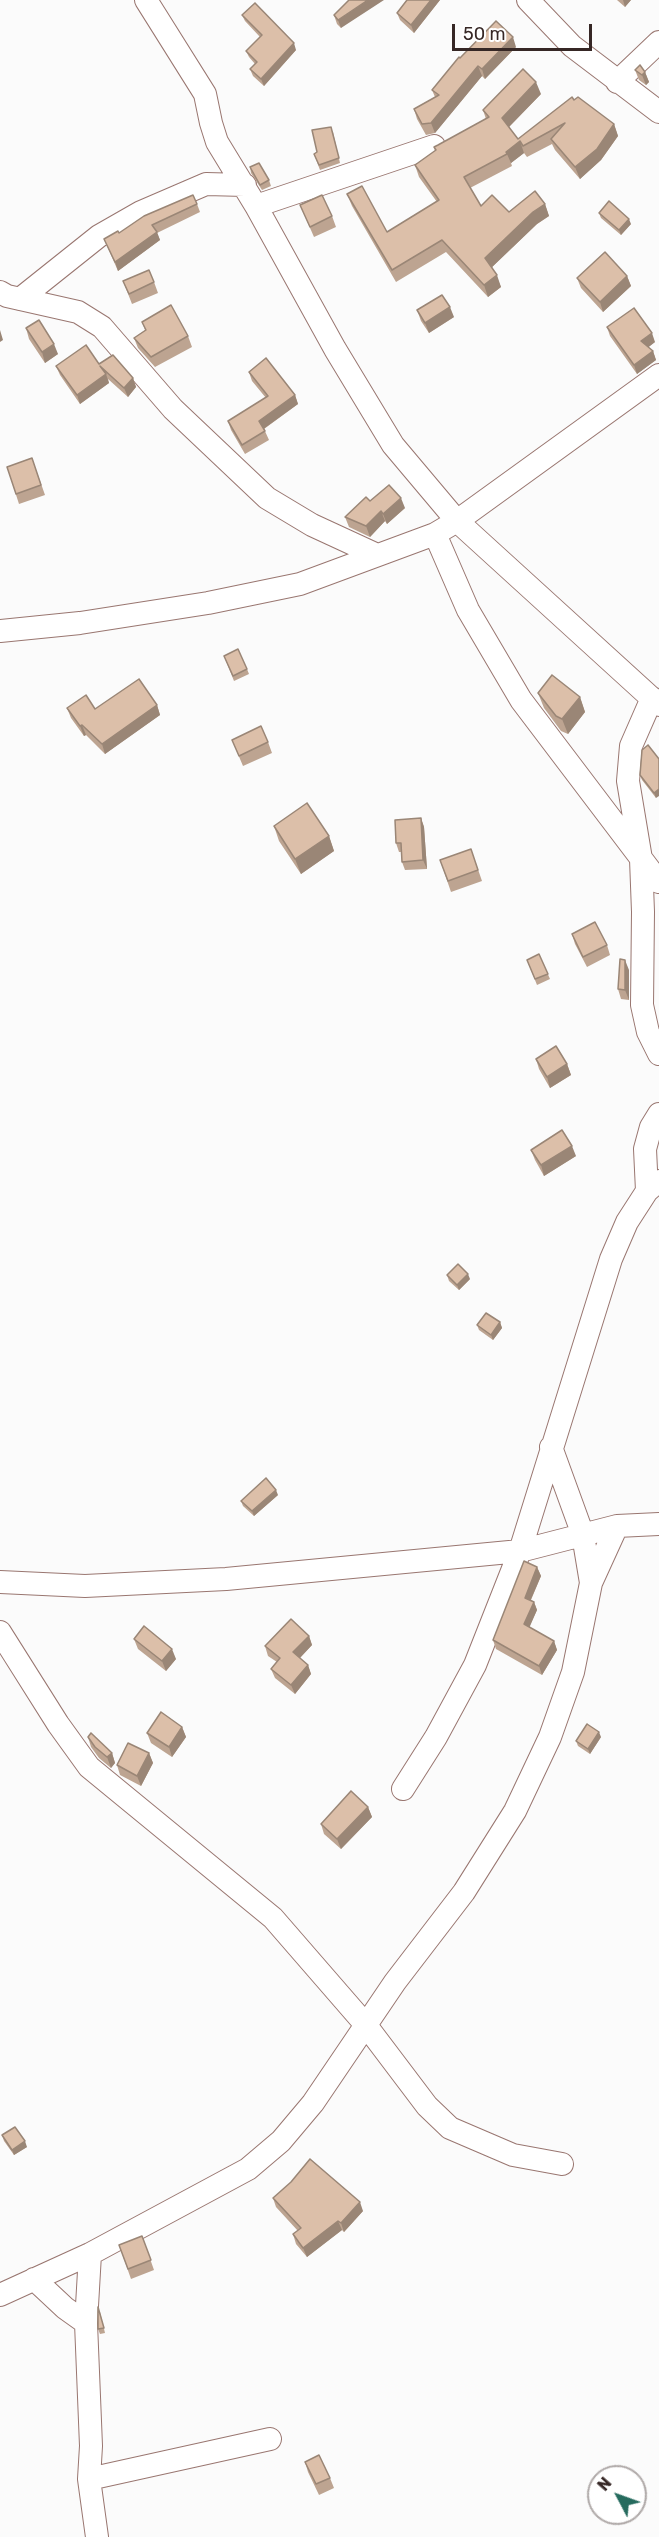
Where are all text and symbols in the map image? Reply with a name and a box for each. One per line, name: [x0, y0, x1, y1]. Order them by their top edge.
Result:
scale bar: [455, 12, 594, 50]
text: 50 m: [463, 23, 506, 45]
north arrow: [587, 2465, 647, 2525]
text: N: [594, 2474, 615, 2495]

